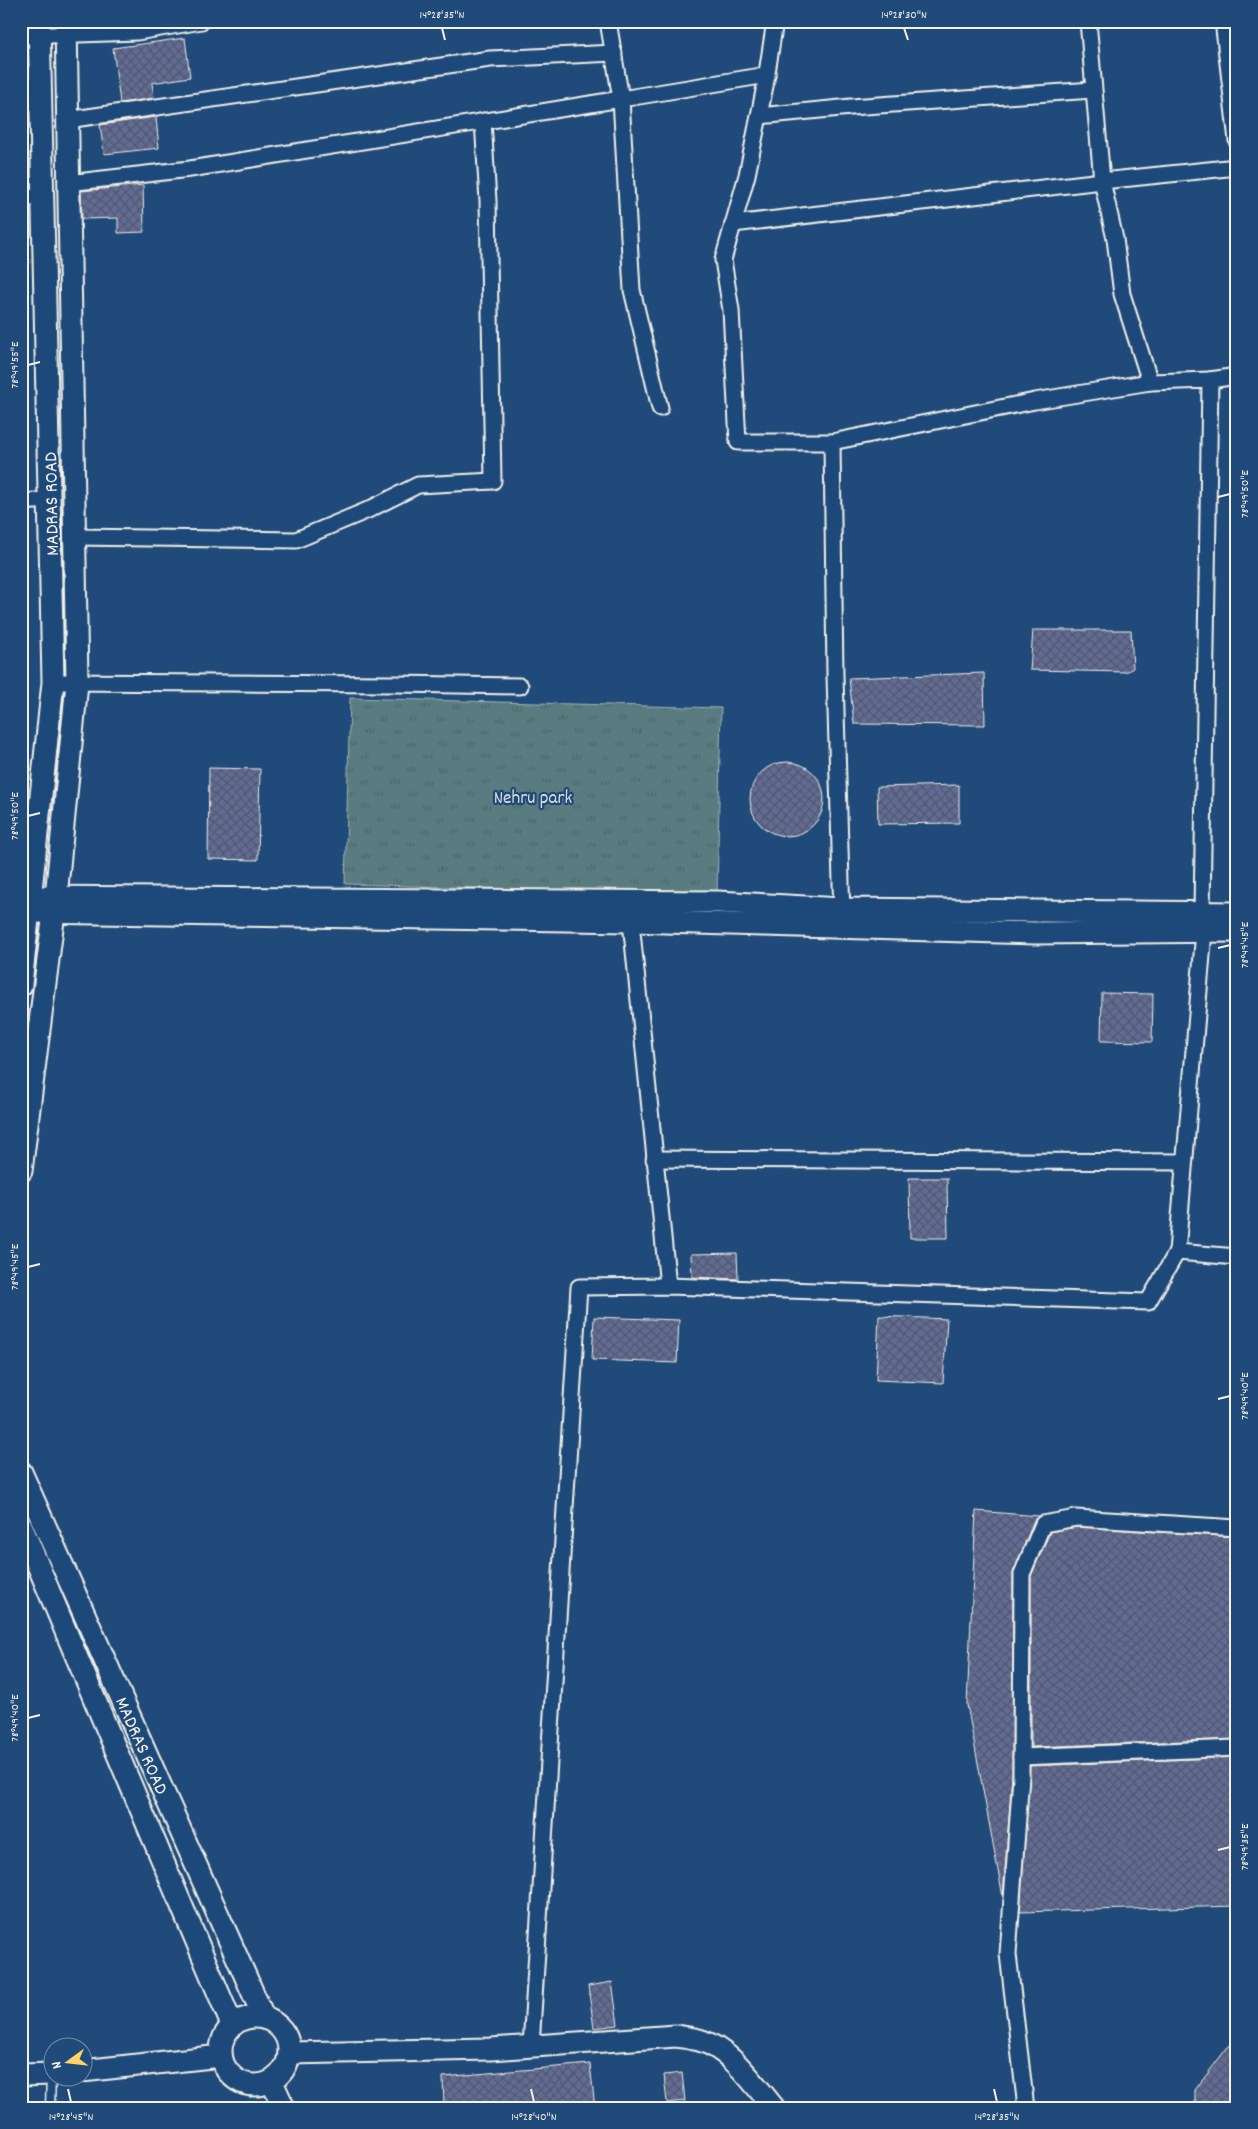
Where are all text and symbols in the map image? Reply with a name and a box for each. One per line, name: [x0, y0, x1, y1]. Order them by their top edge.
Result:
text: 14°28'35"N: [420, 7, 465, 24]
text: 14°28'30"N: [881, 7, 927, 24]
text: 78°49'55"E: [7, 341, 24, 388]
street label: MADRAS ROAD: [39, 452, 68, 556]
text: 78°49'50"E: [1237, 469, 1254, 518]
park label: Nehru park: [494, 786, 572, 813]
text: 78°49'50"E: [7, 791, 24, 840]
text: 78°49'45"E: [1237, 921, 1254, 968]
text: 78°49'45"E: [7, 1243, 24, 1290]
text: 78°49'40"E: [1237, 1372, 1254, 1420]
street label: MADRAS ROAD: [106, 1693, 173, 1800]
text: 78°49'40"E: [7, 1694, 24, 1742]
text: 78°49'35"E: [1237, 1823, 1254, 1870]
north arrow: [42, 2036, 92, 2086]
text: N: [47, 2059, 68, 2071]
text: 14°28'45"N: [49, 2109, 93, 2126]
text: 14°28'40"N: [511, 2109, 557, 2126]
text: 14°28'35"N: [975, 2109, 1020, 2126]

